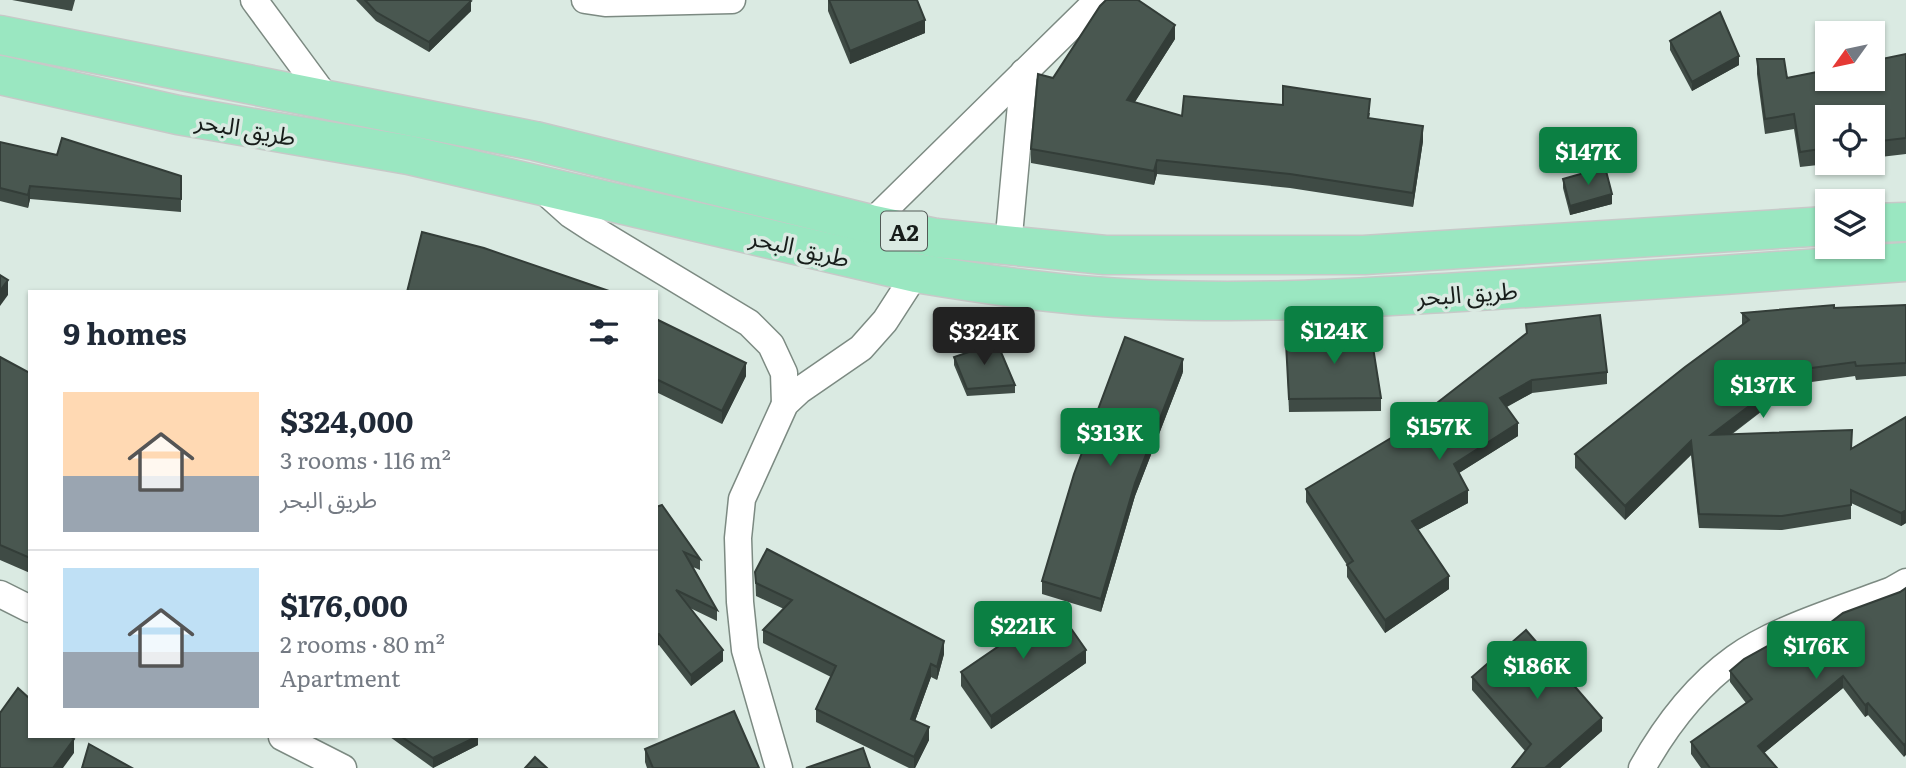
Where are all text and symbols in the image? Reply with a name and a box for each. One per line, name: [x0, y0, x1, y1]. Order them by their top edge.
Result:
north arrow: [1815, 21, 1885, 91]
map controls: [1815, 21, 1885, 259]
street label: طريق البحر: [192, 101, 299, 153]
button: locate: [1815, 105, 1885, 175]
pin: $147K: [1539, 128, 1637, 187]
text: $147K: [1555, 133, 1621, 167]
button: layers: [1815, 189, 1885, 259]
road number: A2: [881, 212, 927, 250]
street label: طريق البحر: [746, 217, 853, 274]
street label: طريق البحر: [1414, 271, 1519, 313]
pin: $124K: [1285, 306, 1383, 366]
pin: $324K: [935, 308, 1033, 367]
text: 9 homes: [63, 310, 187, 354]
text: $124K: [1300, 312, 1368, 346]
icon: filters: [585, 313, 623, 351]
text: $324K: [949, 313, 1019, 347]
pin: $137K: [1714, 360, 1812, 420]
text: $137K: [1730, 366, 1796, 400]
text: $324,000: [280, 398, 414, 442]
pin: $157K: [1390, 402, 1488, 462]
pin: $313K: [1061, 408, 1159, 468]
text: $157K: [1406, 408, 1472, 442]
text: $313K: [1077, 414, 1143, 448]
icon: home: [119, 420, 203, 504]
text: 3 rooms · 116 m²: [280, 442, 451, 476]
text: طريق البحر: [280, 481, 377, 515]
text: $176,000: [280, 582, 408, 626]
icon: home: [119, 596, 203, 680]
pin: $221K: [974, 602, 1072, 661]
text: $221K: [990, 607, 1056, 641]
pin: $176K: [1767, 622, 1865, 681]
text: 2 rooms · 80 m²: [280, 626, 445, 660]
text: $176K: [1783, 627, 1849, 661]
pin: $186K: [1488, 642, 1586, 701]
text: $186K: [1503, 647, 1571, 681]
text: Apartment: [280, 660, 400, 694]

